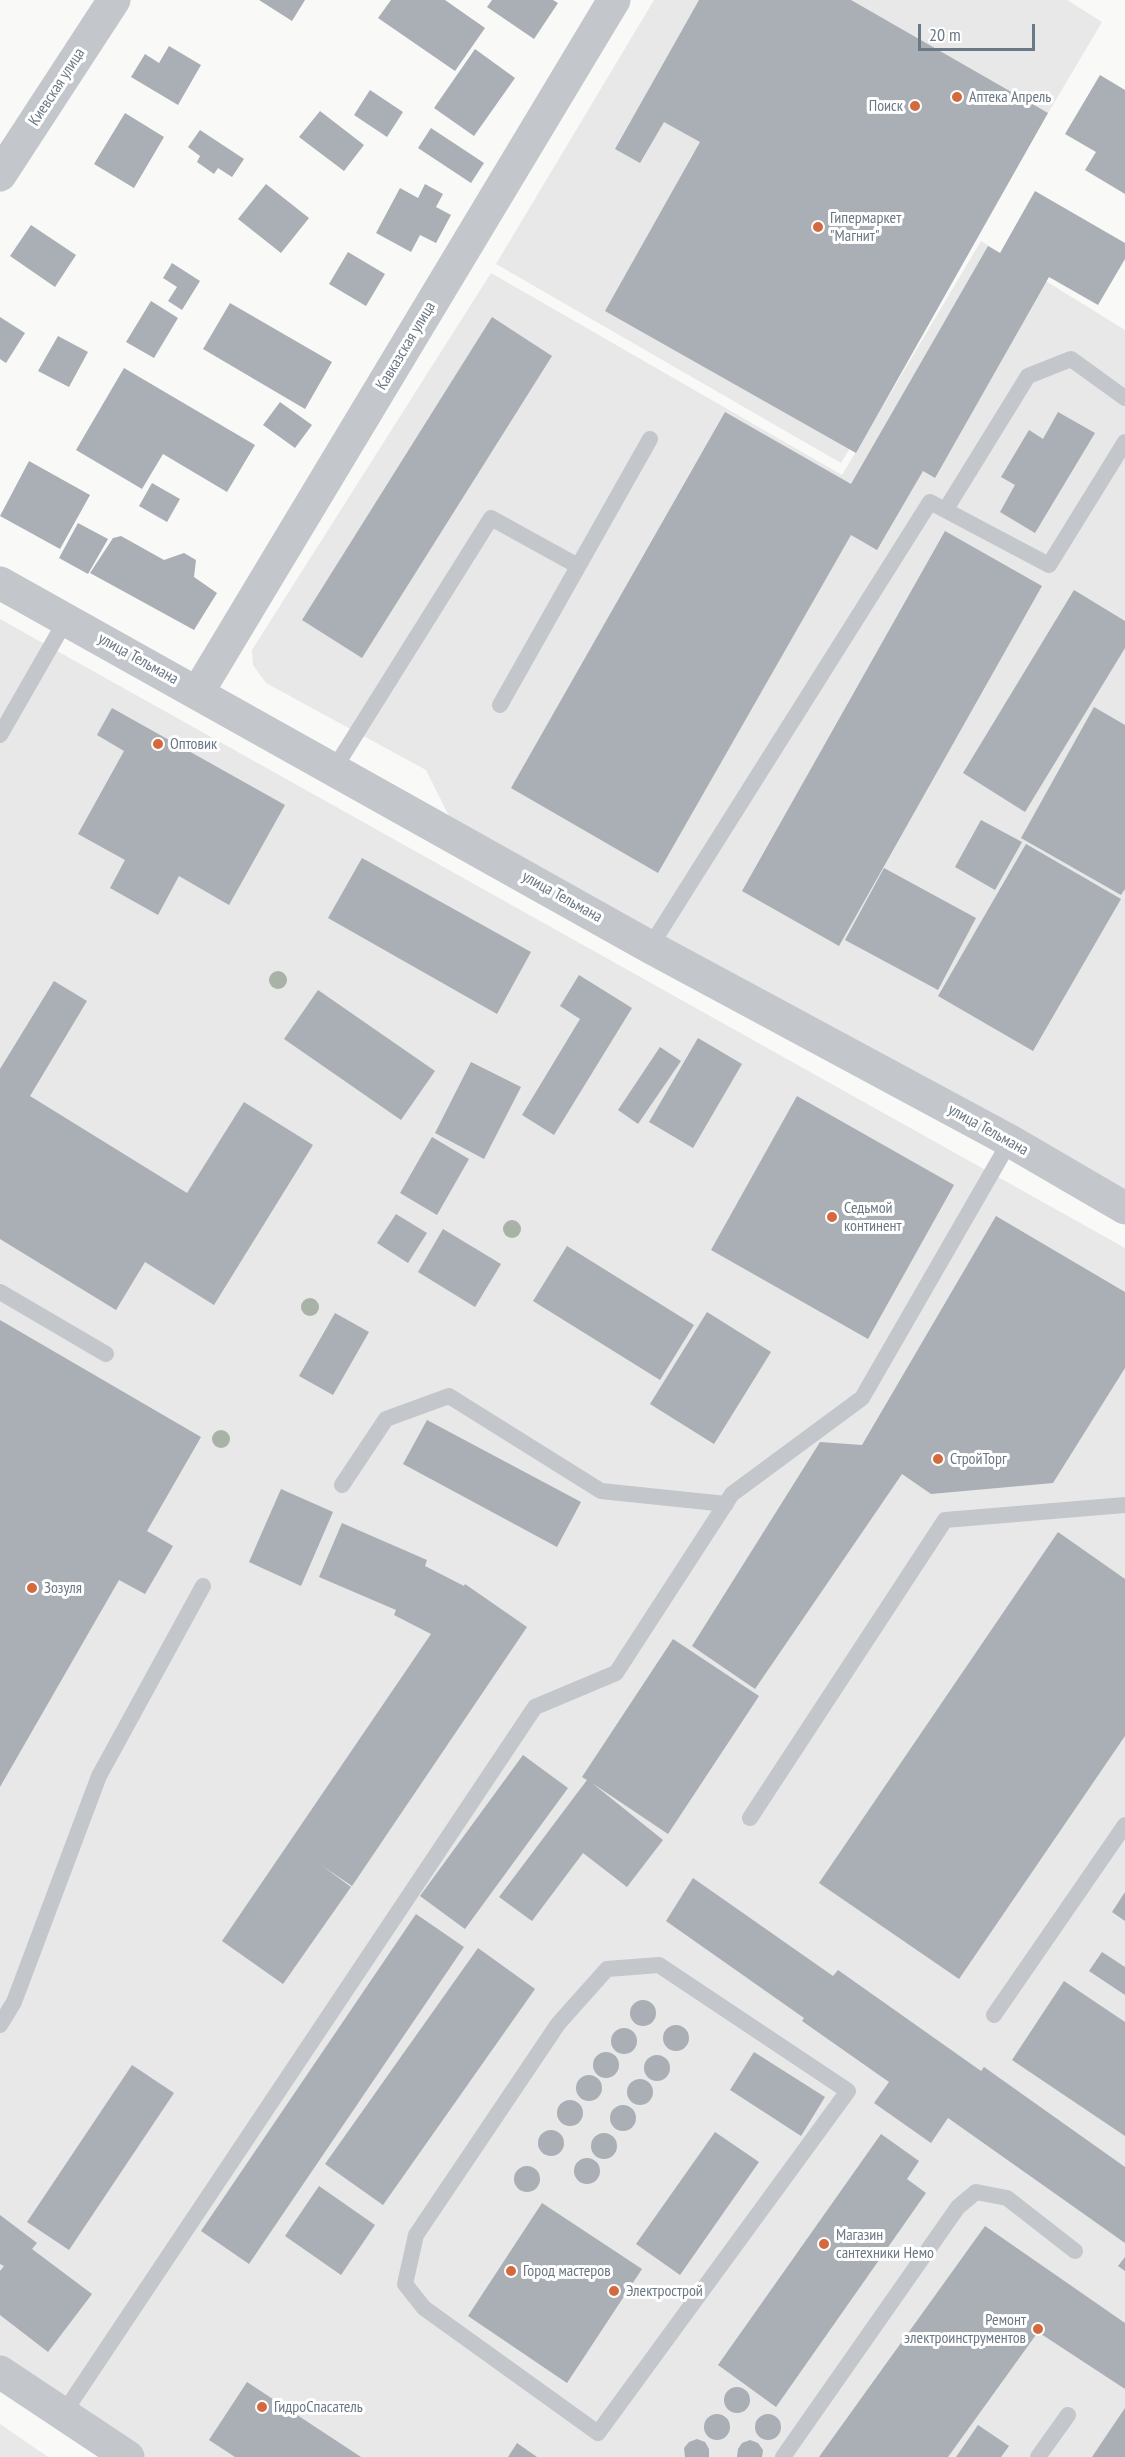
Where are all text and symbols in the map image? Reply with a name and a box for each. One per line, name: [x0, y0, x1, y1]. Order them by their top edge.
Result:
scale bar: [921, 12, 1038, 50]
text: 20 m: [929, 23, 961, 46]
street label: Киевская улица: [25, 45, 89, 129]
place label: Аптека Апрель: [969, 87, 1051, 107]
marker: Аптека Апрель: [950, 90, 964, 104]
place label: Поиск: [869, 96, 903, 116]
marker: Поиск: [908, 99, 922, 113]
place label: Гипермаркет "Магнит": [830, 208, 901, 246]
marker: Гипермаркет "Магнит": [811, 220, 825, 234]
street label: Кавказская улица: [372, 298, 440, 394]
street label: улица Тельмана: [95, 629, 181, 689]
place label: Оптовик: [170, 734, 217, 754]
marker: Оптовик: [151, 737, 165, 751]
street label: улица Тельмана: [519, 867, 605, 927]
street label: улица Тельмана: [945, 1100, 1031, 1160]
place label: Седьмой континент: [844, 1198, 902, 1236]
marker: Седьмой континент: [825, 1210, 839, 1224]
place label: СтройТорг: [950, 1449, 1007, 1469]
marker: СтройТорг: [931, 1452, 945, 1466]
place label: Зозуля: [44, 1578, 82, 1598]
marker: Зозуля: [25, 1581, 39, 1595]
place label: Магазин сантехники Немо: [836, 2225, 934, 2263]
marker: Магазин сантехники Немо: [817, 2237, 831, 2251]
place label: Город мастеров: [523, 2261, 611, 2281]
marker: Город мастеров: [504, 2264, 518, 2278]
place label: Электрострой: [626, 2281, 703, 2301]
marker: Электрострой: [607, 2284, 621, 2298]
place label: Ремонт электроинструментов: [904, 2310, 1026, 2348]
marker: Ремонт электроинструментов: [1031, 2322, 1045, 2336]
place label: ГидроСпасатель: [274, 2397, 363, 2417]
marker: ГидроСпасатель: [255, 2400, 269, 2414]

